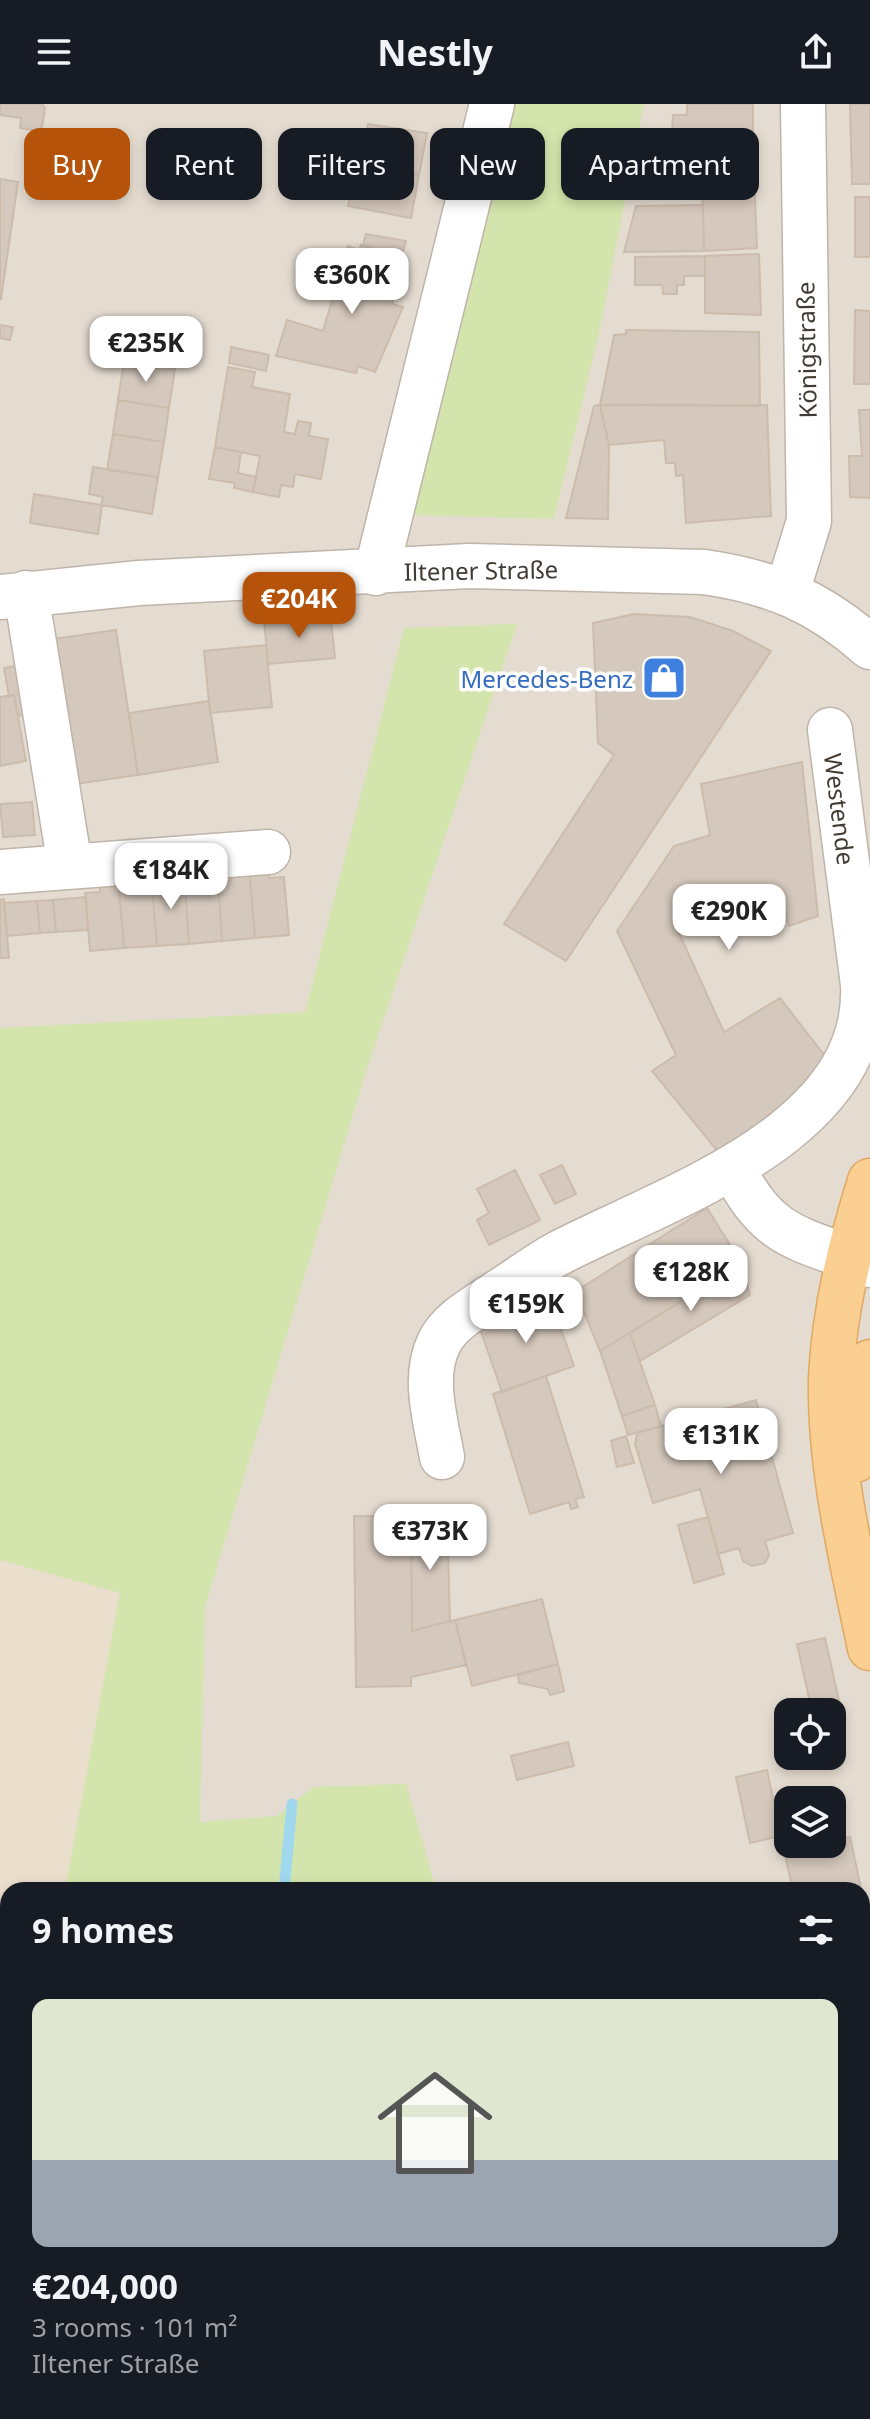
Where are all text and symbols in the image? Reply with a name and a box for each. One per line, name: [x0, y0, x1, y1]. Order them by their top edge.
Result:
text: Nestly: [377, 28, 493, 77]
icon: menu: [32, 30, 76, 74]
icon: share: [794, 30, 838, 74]
chip: Buy: [24, 128, 130, 200]
chip: Rent: [146, 128, 262, 200]
chip: Filters: [278, 128, 414, 200]
chip: New: [430, 128, 545, 200]
chip: Apartment: [561, 128, 759, 200]
pin: €360K: [296, 248, 408, 316]
text: €360K: [314, 256, 390, 292]
street label: Königstraße: [788, 281, 824, 419]
pin: €235K: [90, 316, 202, 384]
text: €235K: [108, 324, 184, 360]
street label: Iltener Straße: [403, 552, 559, 588]
pin: €204K: [243, 572, 355, 640]
text: €204K: [261, 580, 337, 616]
shop icon: Mercedes-Benz: [640, 654, 688, 702]
place label: Mercedes-Benz: [460, 662, 633, 695]
street label: Westende: [817, 751, 863, 867]
pin: €184K: [115, 843, 227, 911]
text: €184K: [133, 851, 209, 887]
pin: €290K: [673, 884, 785, 952]
text: €290K: [691, 892, 767, 928]
pin: €128K: [635, 1245, 747, 1313]
text: €128K: [653, 1253, 729, 1289]
pin: €159K: [470, 1277, 582, 1345]
text: €159K: [488, 1285, 564, 1321]
pin: €131K: [665, 1408, 777, 1476]
text: €131K: [683, 1416, 759, 1452]
pin: €373K: [374, 1504, 486, 1572]
text: €373K: [392, 1512, 468, 1548]
map controls: [774, 1698, 846, 1858]
button: locate: [774, 1698, 846, 1770]
button: layers: [774, 1786, 846, 1858]
text: 9 homes: [32, 1907, 174, 1953]
icon: filters: [794, 1908, 838, 1952]
icon: home: [363, 2051, 507, 2195]
text: €204,000: [32, 2263, 178, 2309]
text: 3 rooms · 101 m²: [32, 2309, 237, 2345]
text: Iltener Straße: [32, 2345, 199, 2381]

